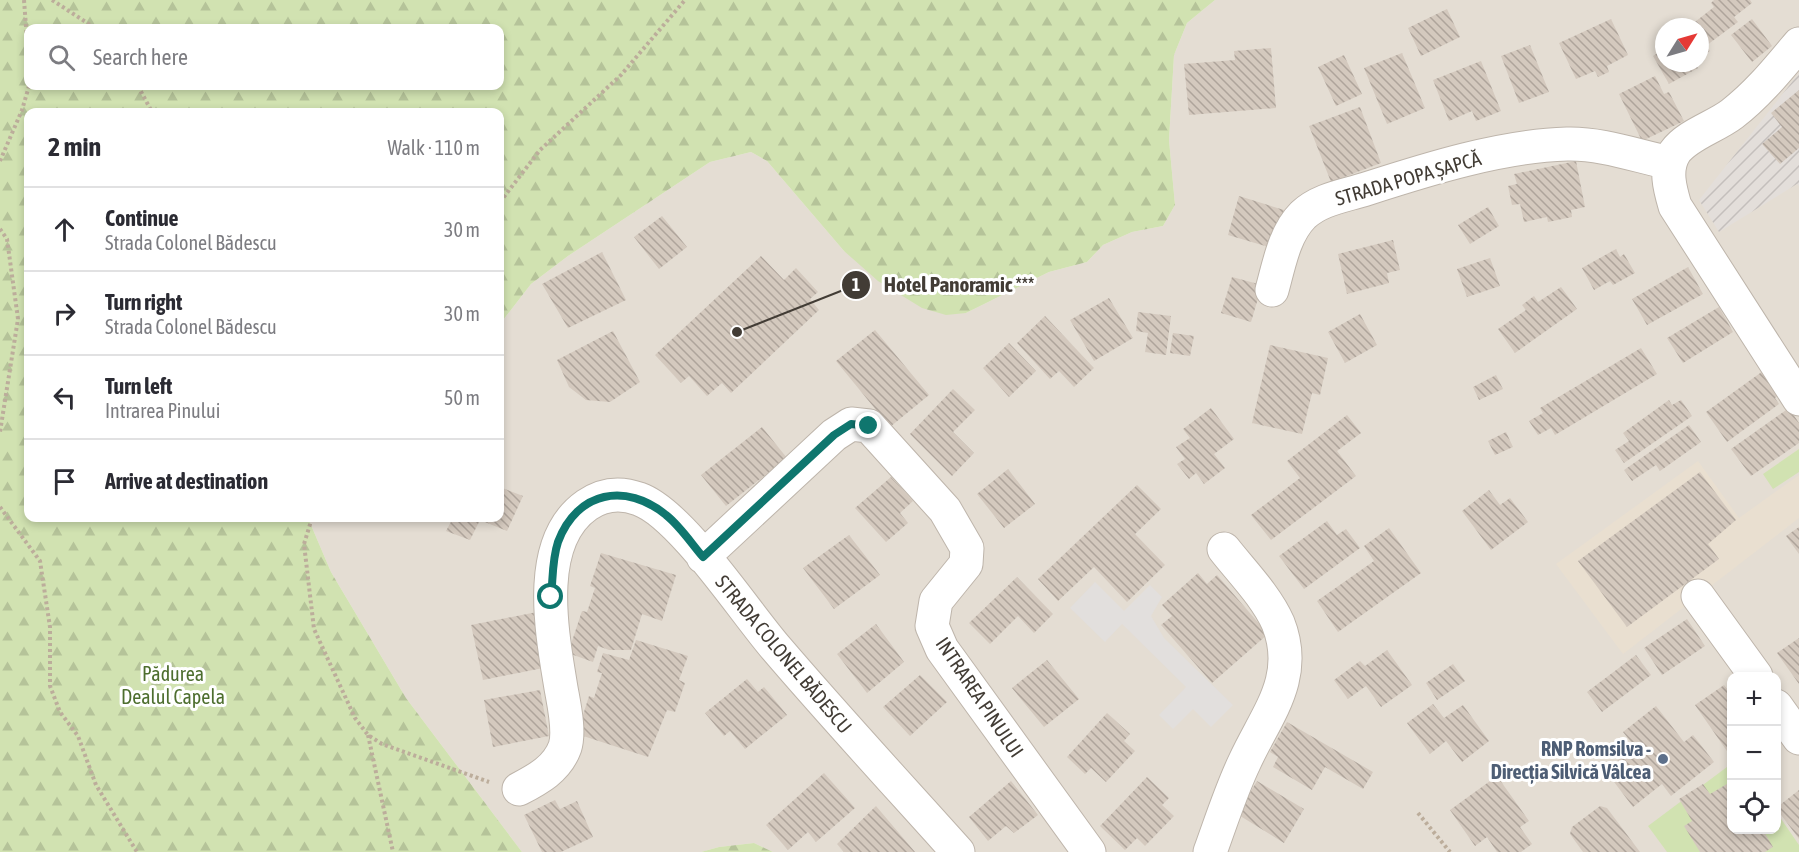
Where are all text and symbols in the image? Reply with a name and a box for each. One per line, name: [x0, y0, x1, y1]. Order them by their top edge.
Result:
north arrow: [1655, 18, 1709, 72]
search box: [24, 24, 504, 90]
icon: search: [45, 41, 78, 74]
text: Search here: [93, 44, 188, 70]
text: 2 min: [48, 132, 101, 162]
text: Walk · 110 m: [388, 136, 480, 159]
street label: STRADA POPA ȘAPCĂ: [1332, 146, 1484, 210]
text: Continue: [105, 205, 179, 231]
icon: ahead: [48, 213, 81, 246]
text: 30 m: [444, 218, 480, 241]
text: Strada Colonel Bădescu: [105, 231, 277, 254]
callout: Hotel Panoramic ***: [841, 265, 1046, 304]
text: Hotel Panoramic ***: [884, 272, 1034, 296]
text: 1: [852, 274, 860, 295]
text: Turn right: [105, 289, 182, 315]
icon: right: [48, 297, 81, 330]
text: 30 m: [444, 302, 480, 325]
text: Strada Colonel Bădescu: [105, 315, 277, 338]
text: Turn left: [105, 373, 172, 399]
icon: left: [48, 381, 81, 414]
text: 50 m: [444, 386, 480, 409]
text: Intrarea Pinului: [105, 399, 220, 422]
route end: [855, 412, 881, 438]
icon: arrive: [48, 465, 81, 498]
text: Arrive at destination: [105, 468, 268, 494]
street label: STRADA COLONEL BĂDESCU: [711, 570, 857, 738]
route start: [537, 583, 563, 609]
street label: INTRAREA PINULUI: [931, 633, 1029, 761]
park label: Pădurea Dealul Capela: [121, 662, 225, 708]
map controls: [1727, 672, 1781, 834]
button: +: [1727, 672, 1781, 726]
button: −: [1727, 726, 1781, 780]
place label: RNP Romsilva - Direcția Silvică Vâlcea: [1491, 737, 1651, 784]
marker: RNP Romsilva - Direcția Silvică Vâlcea: [1656, 752, 1670, 766]
button: locate: [1727, 780, 1781, 834]

